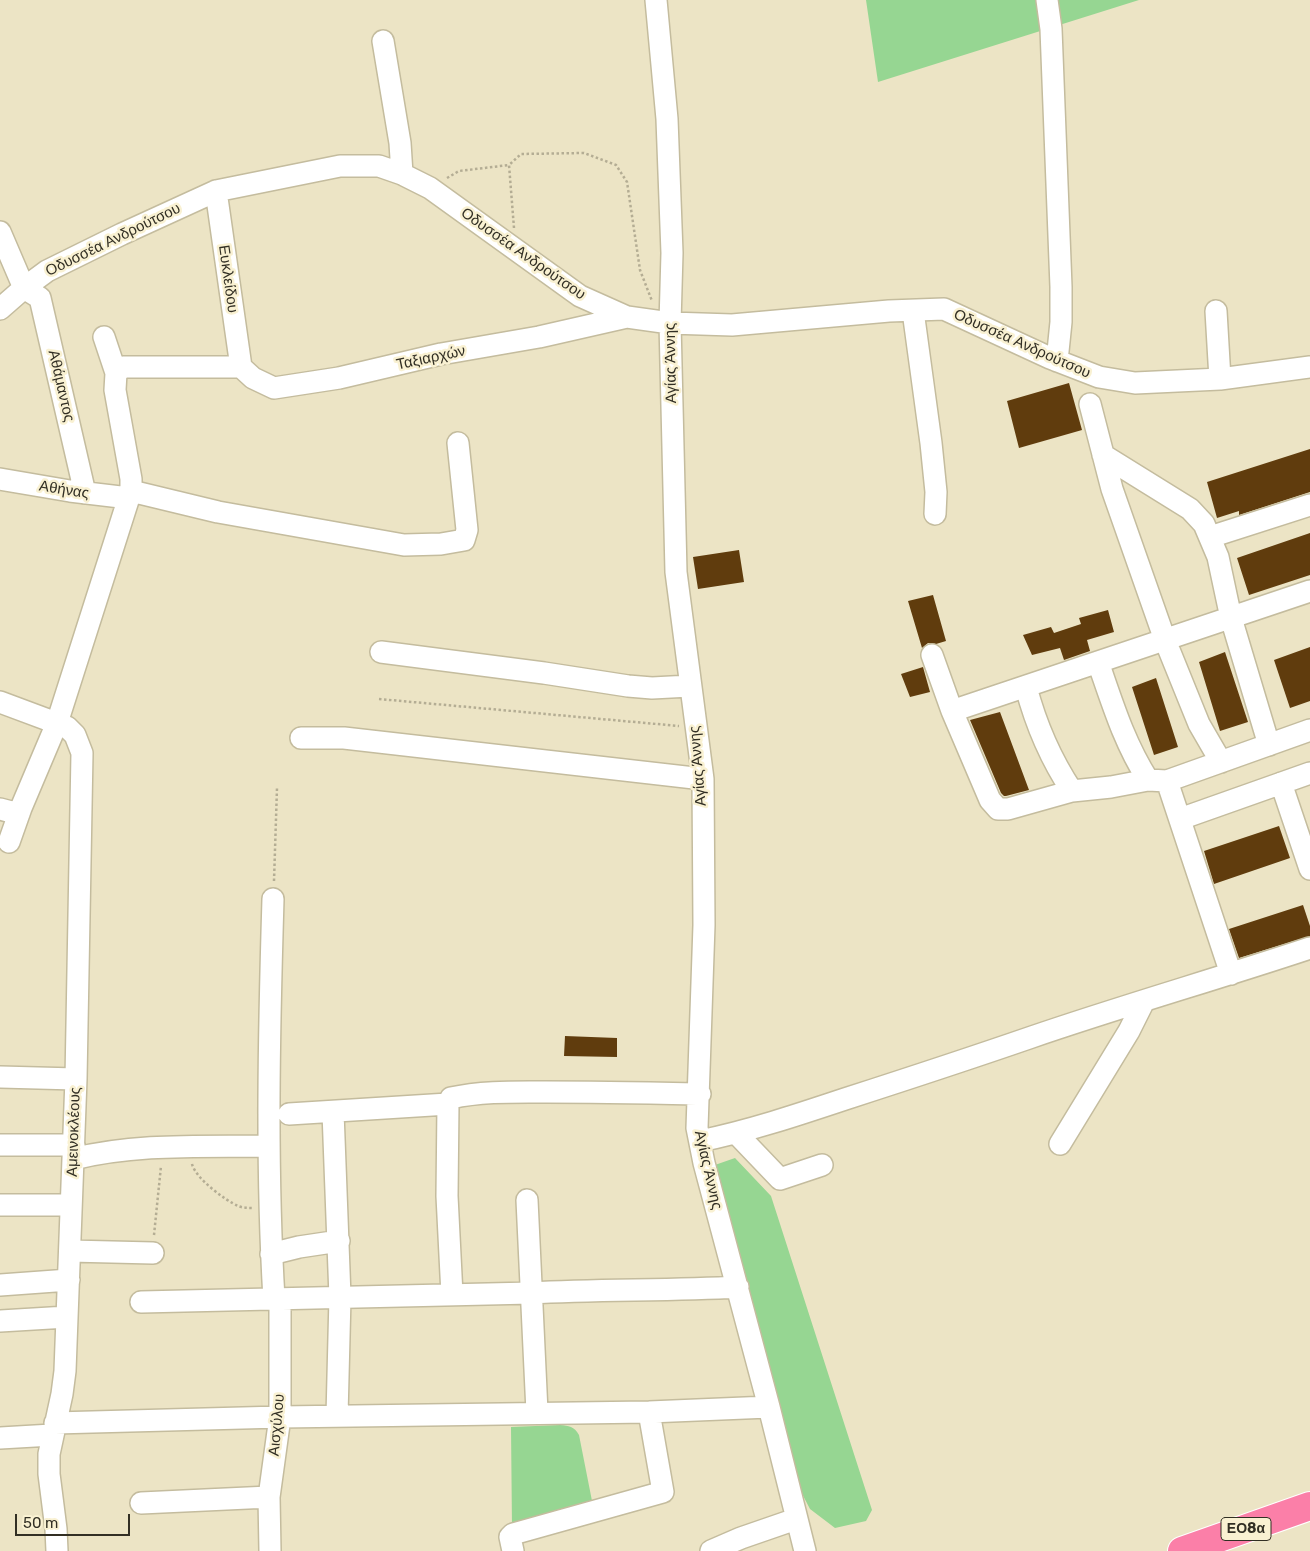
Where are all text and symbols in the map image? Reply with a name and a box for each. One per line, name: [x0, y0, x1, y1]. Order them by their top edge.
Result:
street label: Οδυσσέα Ανδρούτσου: [43, 199, 183, 281]
street label: Οδυσσέα Ανδρούτσου: [457, 204, 589, 304]
street label: Ευκλείδου: [214, 244, 242, 314]
street label: Οδυσσέα Ανδρούτσου: [951, 306, 1093, 382]
street label: Αγίας Άννης: [661, 323, 681, 403]
street label: Ταξιαρχών: [395, 342, 467, 374]
street label: Αθάμαντος: [44, 348, 78, 424]
street label: Αθήνας: [38, 477, 90, 503]
street label: Αγίας Άννης: [686, 725, 710, 807]
street label: Αμεινοκλέους: [63, 1087, 85, 1177]
street label: Αγίας Άννης: [690, 1129, 726, 1211]
street label: Αισχύλου: [265, 1393, 289, 1457]
scale bar: [18, 1504, 132, 1536]
text: 50 m: [23, 1514, 58, 1532]
road number: ΕΟ8α: [1221, 1518, 1271, 1540]

